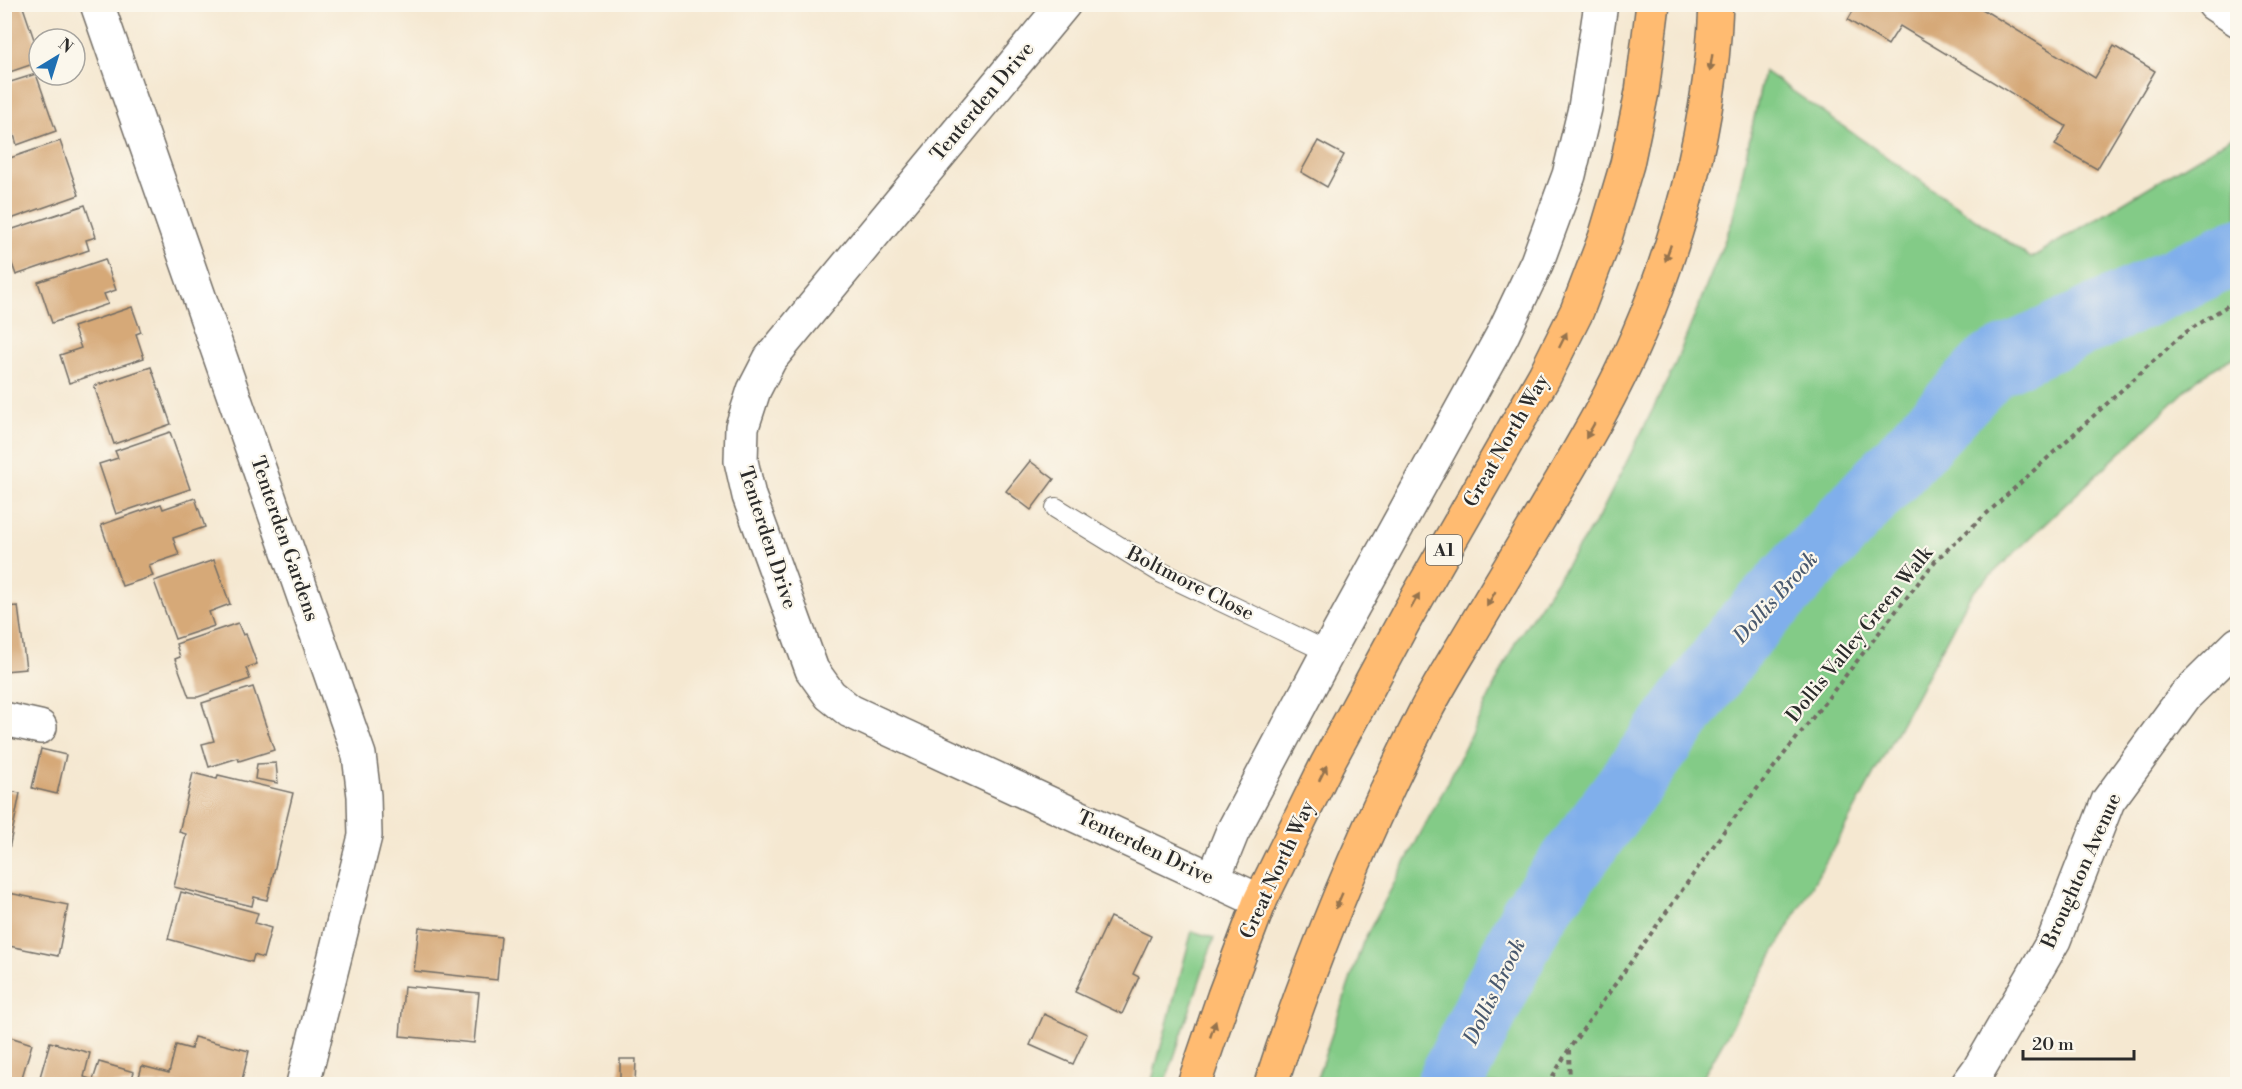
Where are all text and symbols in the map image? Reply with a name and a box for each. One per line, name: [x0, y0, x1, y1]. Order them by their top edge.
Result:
north arrow: [27, 27, 87, 87]
text: N: [54, 34, 77, 58]
street label: Tenterden Drive: [926, 37, 1040, 167]
one-way arrow: [1706, 53, 1715, 72]
one-way arrow: [1663, 244, 1673, 262]
one-way arrow: [1558, 332, 1567, 349]
street label: Great North Way: [1459, 370, 1555, 512]
one-way arrow: [1584, 423, 1595, 439]
street label: Tenterden Gardens: [244, 453, 324, 625]
street label: Tenterden Drive: [732, 464, 802, 612]
road number: A1: [1426, 535, 1462, 565]
street label: Boltmore Close: [1121, 541, 1258, 627]
street label: Dollis Valley Green Walk: [1781, 541, 1940, 728]
water label: Dollis Brook: [1727, 547, 1824, 650]
one-way arrow: [1486, 591, 1496, 608]
one-way arrow: [1410, 592, 1420, 609]
one-way arrow: [1318, 765, 1328, 782]
street label: Broughton Avenue: [2036, 789, 2127, 953]
street label: Great North Way: [1235, 797, 1321, 943]
street label: Tenterden Drive: [1073, 805, 1217, 891]
one-way arrow: [1334, 892, 1343, 910]
water label: Dollis Brook: [1458, 935, 1532, 1050]
one-way arrow: [1209, 1020, 1218, 1038]
scale bar: [2023, 1023, 2134, 1061]
text: 20 m: [2032, 1033, 2074, 1056]

